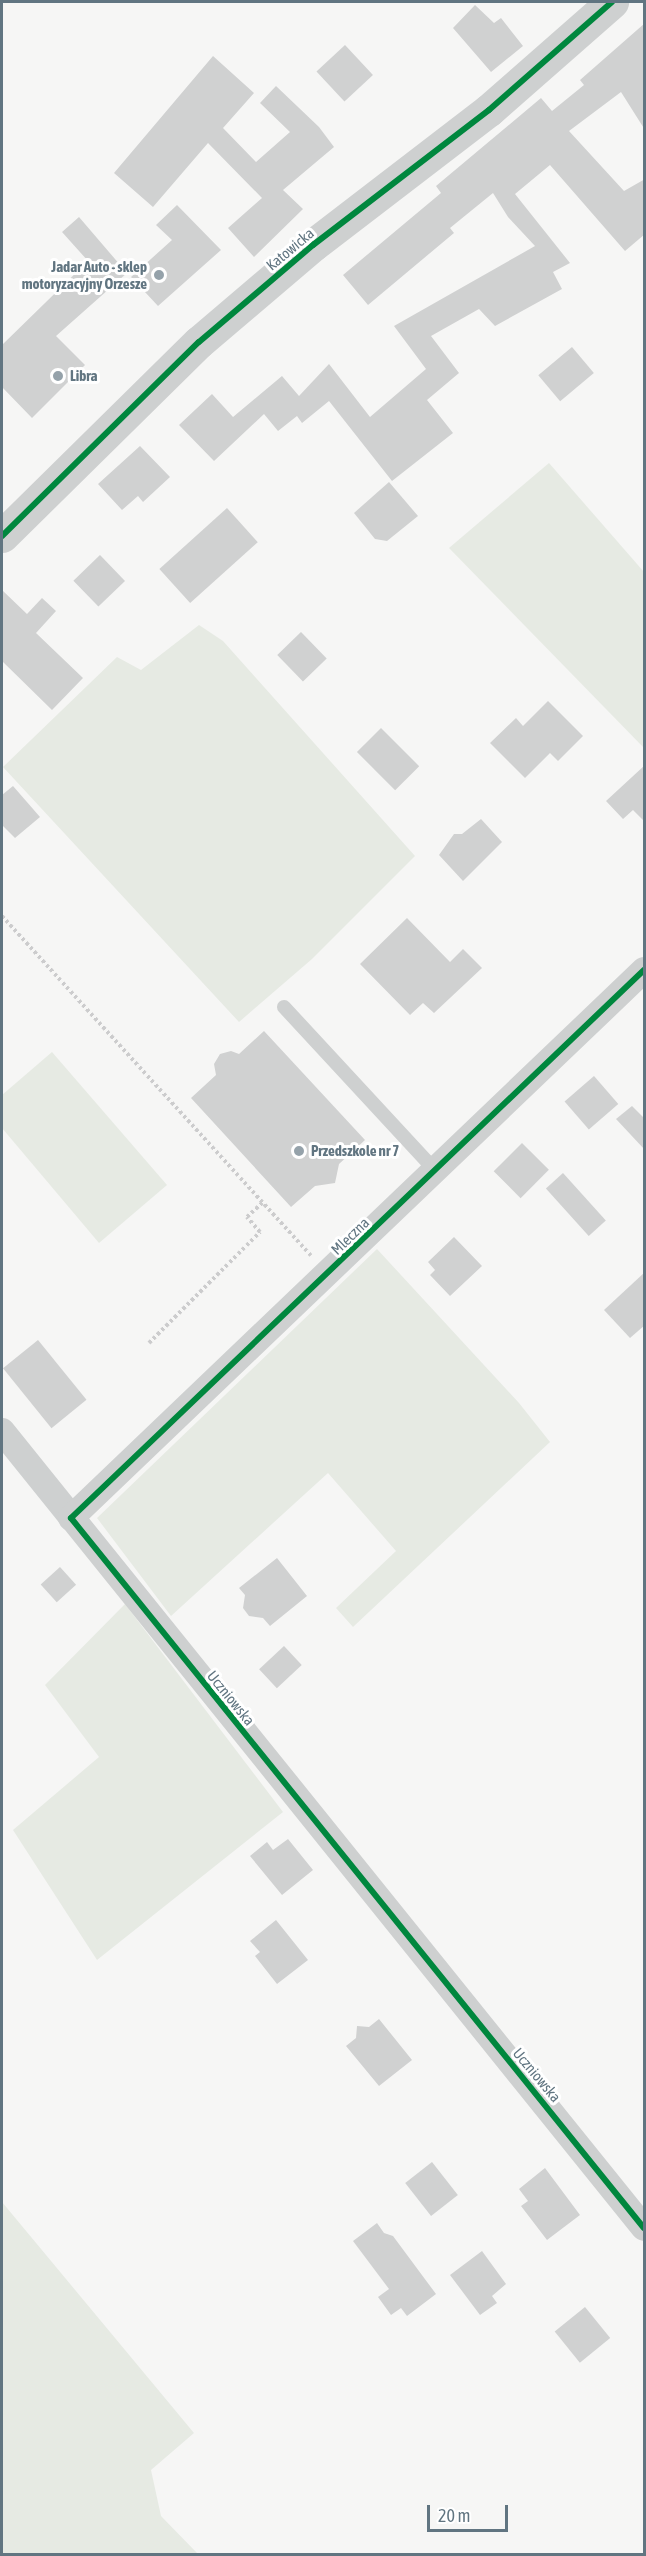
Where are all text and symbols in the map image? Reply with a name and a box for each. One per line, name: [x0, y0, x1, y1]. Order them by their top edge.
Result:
street label: Katowicka: [263, 224, 317, 274]
place label: Jadar Auto - sklep motoryzacyjny Orzesze: [22, 257, 147, 292]
marker: Jadar Auto - sklep motoryzacyjny Orzesze: [152, 268, 166, 282]
place label: Libra: [70, 367, 97, 385]
marker: Libra: [51, 369, 65, 383]
place label: Przedszkole nr 7: [311, 1142, 399, 1160]
marker: Przedszkole nr 7: [292, 1144, 306, 1158]
street label: Mleczna: [327, 1214, 373, 1258]
street label: Uczniowska: [203, 1667, 259, 1729]
street label: Uczniowska: [509, 2044, 565, 2106]
scale bar: [430, 2493, 511, 2531]
text: 20 m: [438, 2505, 470, 2526]

